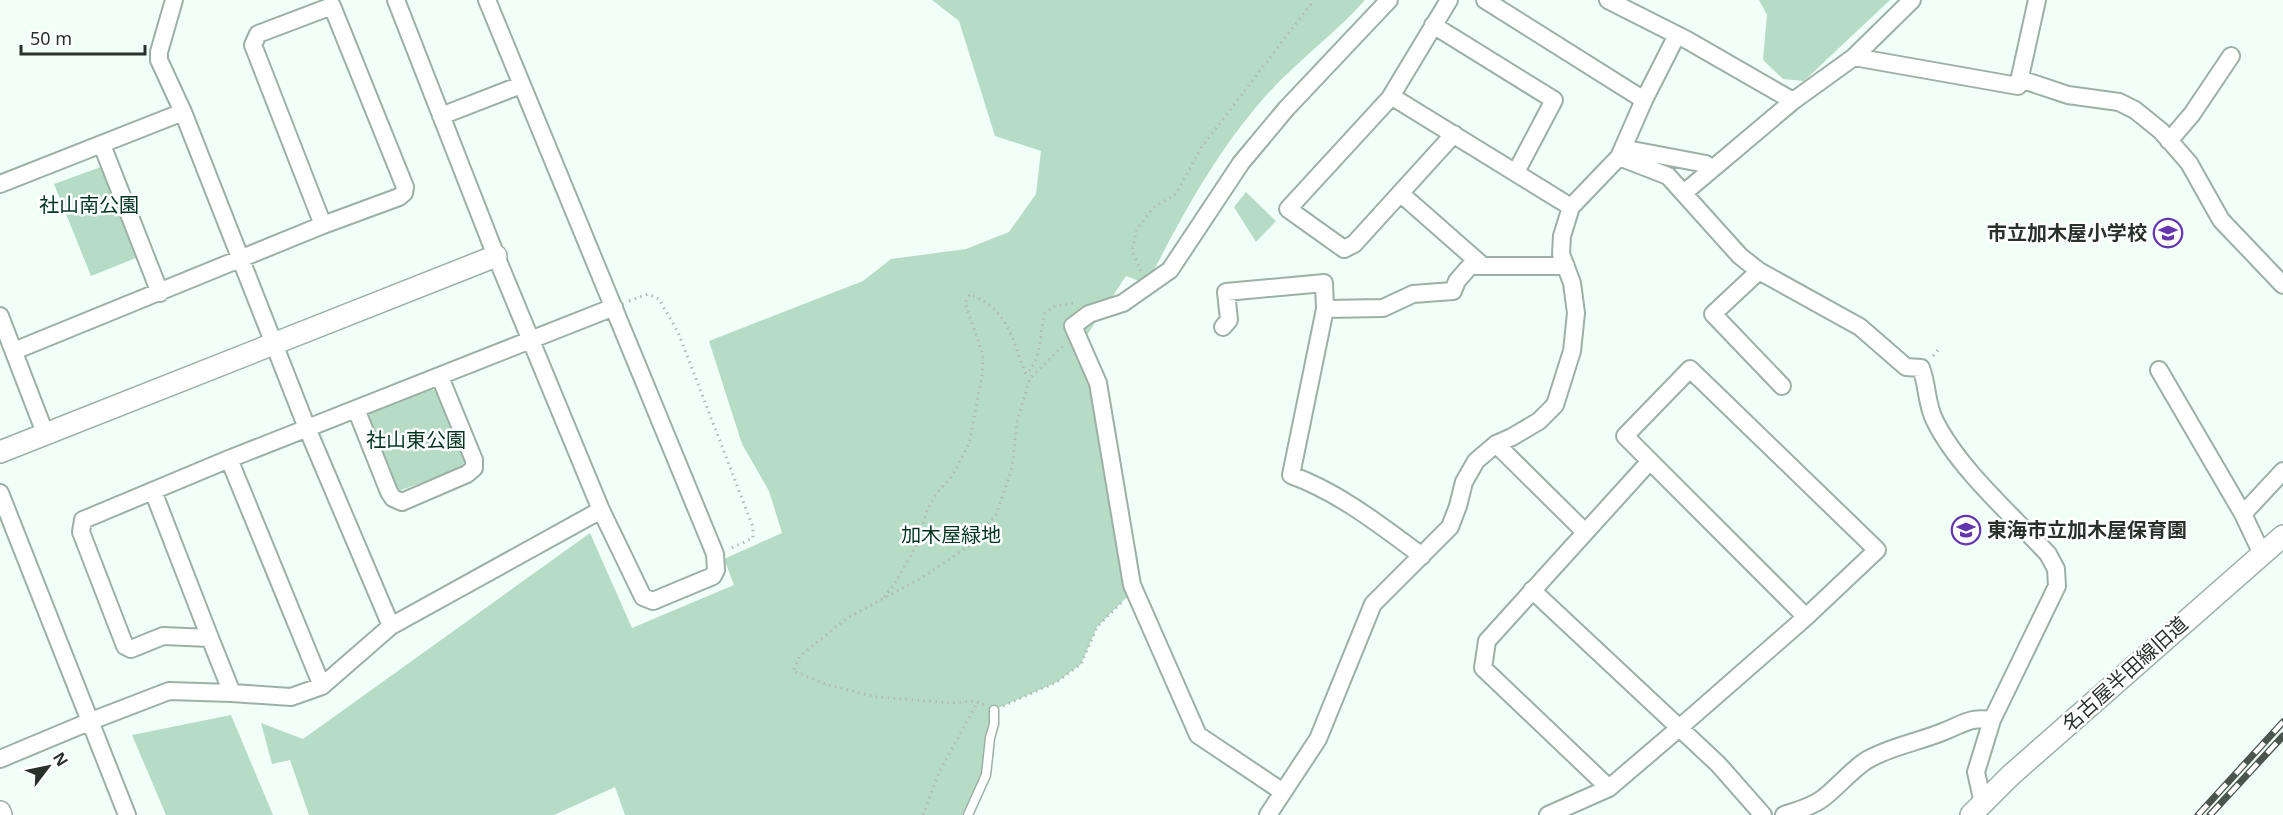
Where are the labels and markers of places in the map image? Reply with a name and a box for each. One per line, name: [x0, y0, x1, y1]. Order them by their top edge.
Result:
school or university icon: 市立加木屋小学校: [2152, 217, 2184, 249]
place label: 市立加木屋小学校: [1987, 219, 2147, 246]
school or university icon: 東海市立加木屋保育園: [1950, 514, 1982, 546]
place label: 東海市立加木屋保育園: [1987, 516, 2187, 543]

